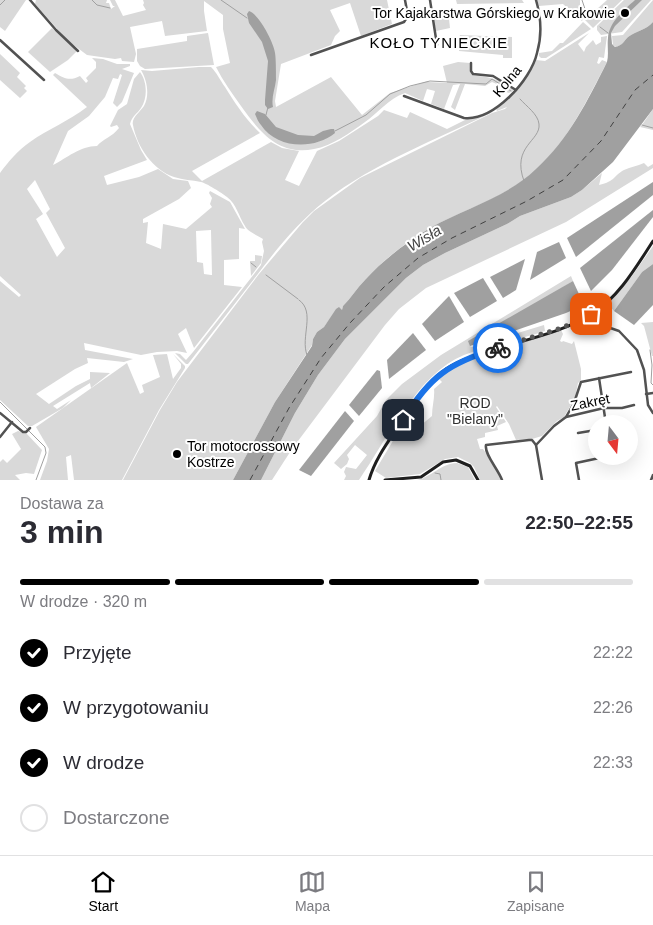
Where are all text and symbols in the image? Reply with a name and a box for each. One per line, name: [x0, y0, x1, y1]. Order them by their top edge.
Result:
place label: Tor Kajakarstwa Górskiego w Krakowie: [372, 5, 615, 21]
marker: Tor Kajakarstwa Górskiego w Krakowie: [619, 7, 631, 19]
district label: KOŁO TYNIECKIE: [370, 34, 508, 51]
street label: Kolna: [489, 62, 525, 100]
water label: Wisła: [404, 221, 444, 255]
pin: [570, 293, 612, 335]
icon: bag: [577, 300, 605, 328]
courier: [473, 323, 523, 373]
icon: bike: [484, 334, 512, 362]
street label: Zakręt: [569, 390, 611, 414]
park label: ROD "Bielany": [447, 395, 503, 427]
pin: [382, 399, 424, 441]
icon: home: [389, 406, 417, 434]
north arrow: [588, 415, 638, 465]
map controls: [588, 415, 638, 465]
place label: Tor motocrossowy Kostrze: [187, 438, 300, 470]
marker: Tor motocrossowy Kostrze: [171, 448, 183, 460]
text: Dostawa za: [20, 495, 104, 512]
text: 22:50–22:55: [525, 512, 633, 533]
text: 3 min: [20, 514, 104, 550]
text: W drodze · 320 m: [20, 593, 147, 610]
icon: check: [20, 639, 48, 667]
text: Przyjęte: [63, 642, 132, 663]
text: 22:22: [593, 644, 633, 661]
icon: check: [20, 694, 48, 722]
text: W przygotowaniu: [63, 697, 209, 718]
text: 22:26: [593, 699, 633, 716]
icon: check: [20, 749, 48, 777]
text: W drodze: [63, 752, 144, 773]
text: 22:33: [593, 754, 633, 771]
text: Dostarczone: [63, 807, 170, 828]
tab: Start: [88, 868, 118, 914]
tab: Mapa: [295, 868, 330, 914]
tab: Zapisane: [507, 868, 565, 914]

